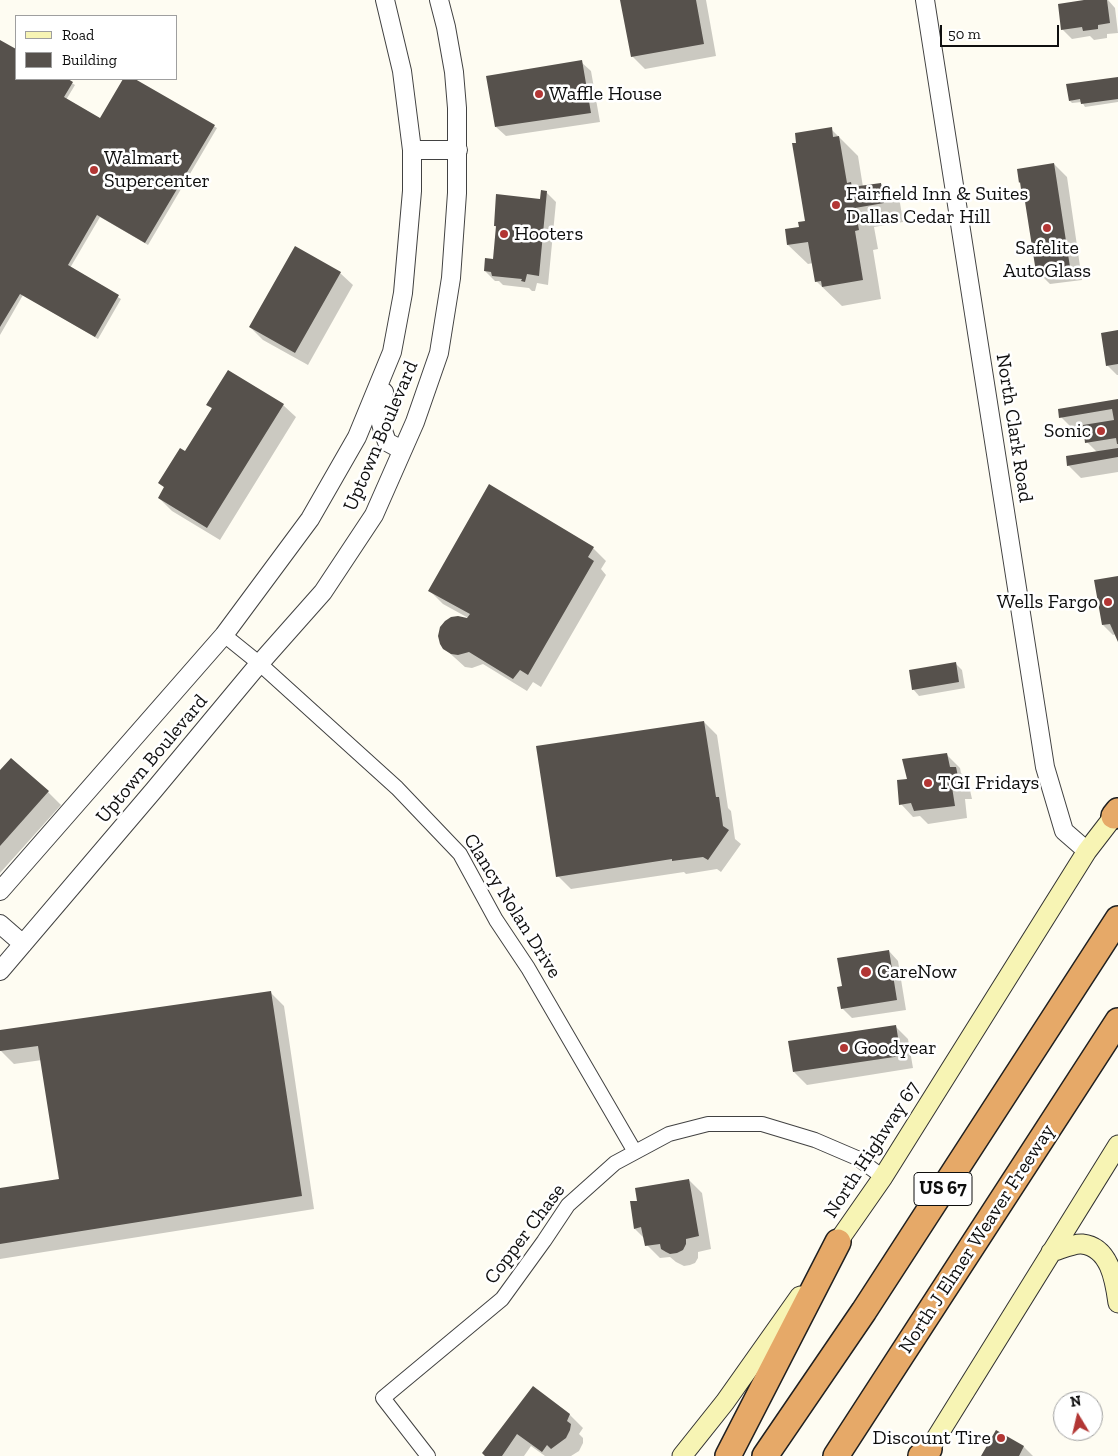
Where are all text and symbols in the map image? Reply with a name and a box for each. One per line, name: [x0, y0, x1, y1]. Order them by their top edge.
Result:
legend: [15, 15, 178, 80]
scale bar: [943, 15, 1062, 47]
text: 50 m: [948, 25, 981, 43]
text: Road: [62, 26, 94, 44]
text: Building: [62, 51, 117, 69]
place label: Waffle House: [549, 82, 662, 106]
marker: Waffle House: [533, 88, 545, 100]
place label: Walmart Supercenter: [104, 146, 210, 193]
marker: Walmart Supercenter: [88, 164, 100, 176]
place label: Fairfield Inn & Suites Dallas Cedar Hill: [846, 182, 1028, 229]
marker: Fairfield Inn & Suites Dallas Cedar Hill: [830, 199, 842, 211]
place label: Hooters: [514, 222, 583, 246]
marker: Safelite AutoGlass: [1041, 222, 1053, 234]
marker: Hooters: [498, 228, 510, 240]
place label: Safelite AutoGlass: [1003, 236, 1091, 283]
street label: North Clark Road: [990, 352, 1038, 504]
street label: Uptown Boulevard: [339, 357, 423, 515]
place label: Sonic: [1044, 419, 1091, 443]
marker: Sonic: [1095, 425, 1107, 437]
place label: Wells Fargo: [997, 590, 1098, 614]
marker: Wells Fargo: [1102, 596, 1114, 608]
street label: Uptown Boulevard: [91, 690, 213, 828]
place label: TGI Fridays: [938, 771, 1039, 795]
marker: TGI Fridays: [922, 777, 934, 789]
street label: Clancy Nolan Drive: [458, 829, 566, 983]
place label: CareNow: [877, 960, 957, 984]
marker: CareNow: [859, 965, 873, 979]
place label: Goodyear: [854, 1036, 937, 1060]
marker: Goodyear: [838, 1042, 850, 1054]
street label: North Highway 67: [819, 1077, 925, 1223]
street label: North J Elmer Weaver Freeway: [894, 1120, 1060, 1358]
road number: US 67: [914, 1172, 972, 1206]
street label: Copper Chase: [479, 1179, 571, 1289]
north arrow: [1053, 1391, 1103, 1441]
text: N: [1069, 1392, 1082, 1411]
place label: Discount Tire: [873, 1426, 991, 1450]
marker: Discount Tire: [995, 1432, 1007, 1444]

